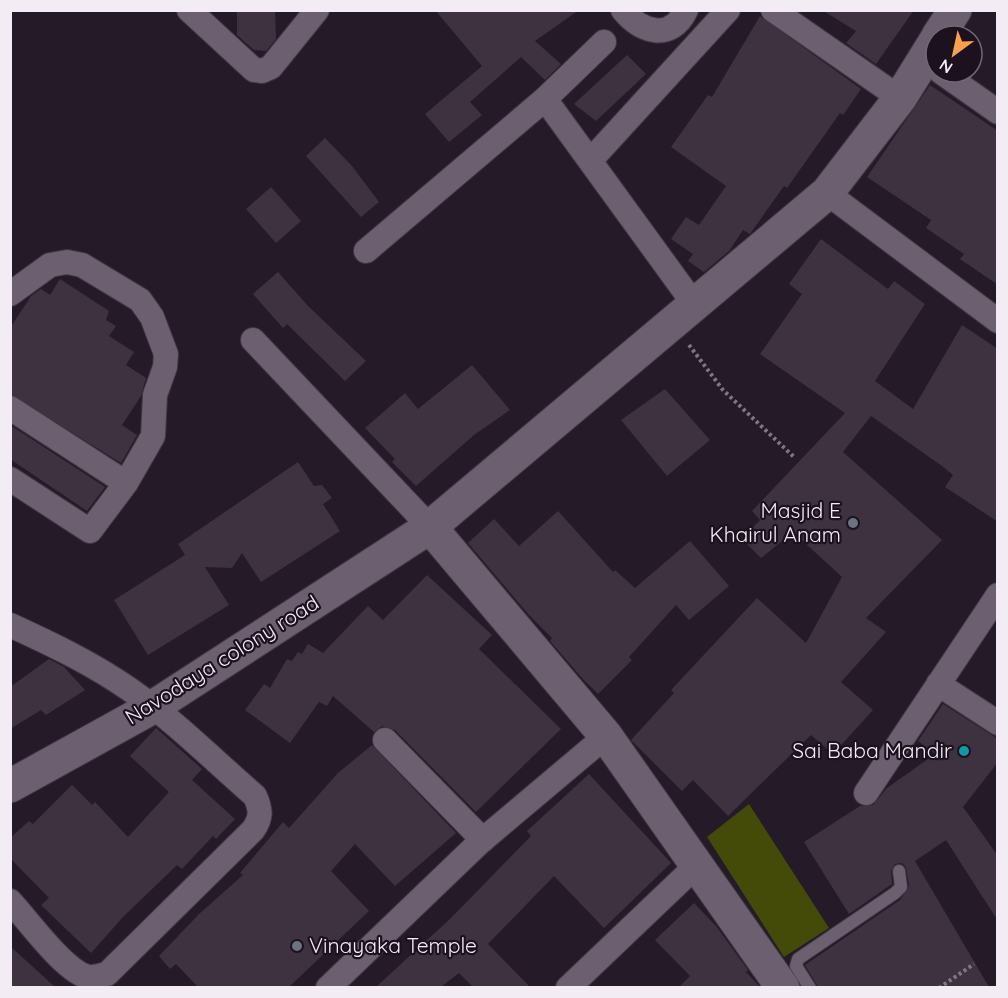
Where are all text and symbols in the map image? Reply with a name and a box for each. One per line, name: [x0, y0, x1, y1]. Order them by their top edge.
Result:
north arrow: [924, 24, 984, 84]
text: N: [935, 55, 956, 78]
place label: Masjid E Khairul Anam: [709, 497, 841, 547]
marker: Masjid E Khairul Anam: [846, 516, 860, 530]
street label: Navodaya colony road: [120, 589, 323, 729]
place label: Sai Baba Mandir: [792, 737, 952, 763]
marker: Sai Baba Mandir: [957, 744, 971, 758]
place label: Vinayaka Temple: [309, 932, 477, 958]
marker: Vinayaka Temple: [290, 939, 304, 953]

